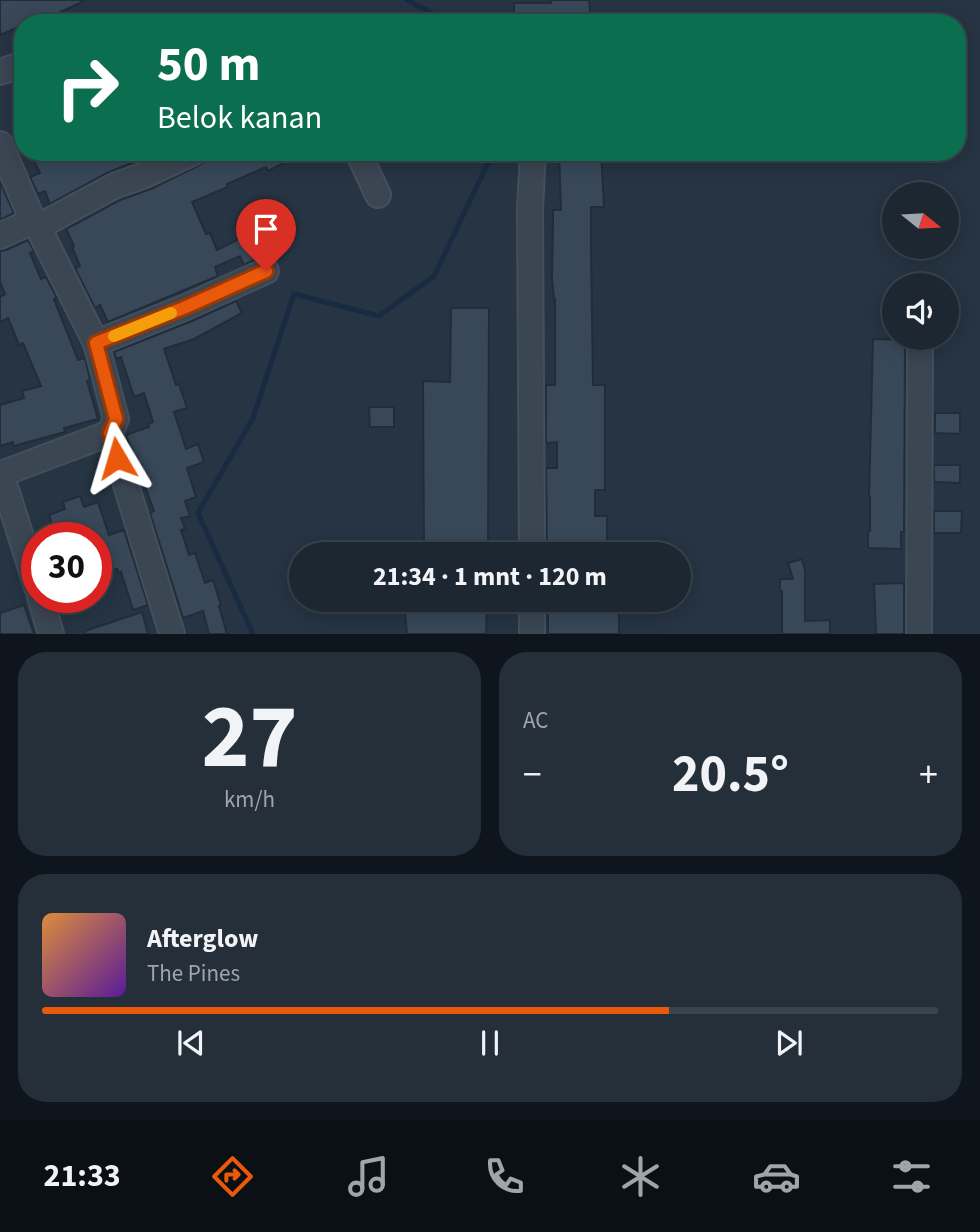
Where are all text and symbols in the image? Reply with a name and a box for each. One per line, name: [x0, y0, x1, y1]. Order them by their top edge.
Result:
text: 50 m: [157, 30, 261, 100]
icon: right: [42, 42, 133, 133]
text: Belok kanan: [157, 95, 322, 141]
north arrow: [882, 182, 959, 259]
map controls: [882, 182, 959, 350]
pin: [236, 199, 296, 271]
icon: arrive: [247, 210, 285, 248]
button: sound: [882, 273, 959, 350]
position arrow: [80, 421, 154, 495]
speed limit sign: 30: [21, 522, 112, 613]
text: 21:34 · 1 mnt · 120 m: [373, 558, 607, 595]
text: 27: [201, 673, 298, 802]
text: AC: [523, 704, 548, 737]
text: 20.5°: [672, 738, 789, 812]
text: −: [523, 748, 542, 802]
text: +: [919, 748, 938, 802]
text: km/h: [224, 783, 275, 816]
text: Afterglow: [147, 920, 258, 957]
text: The Pines: [147, 957, 240, 990]
icon: previous: [172, 1024, 210, 1062]
icon: pause: [471, 1024, 509, 1062]
icon: next: [770, 1024, 808, 1062]
icon: directions: [208, 1152, 257, 1201]
icon: music: [344, 1152, 393, 1201]
icon: phone: [480, 1152, 529, 1201]
icon: climate: [616, 1152, 665, 1201]
icon: car: [752, 1152, 801, 1201]
icon: filters: [887, 1152, 936, 1201]
text: 21:33: [43, 1153, 121, 1199]

